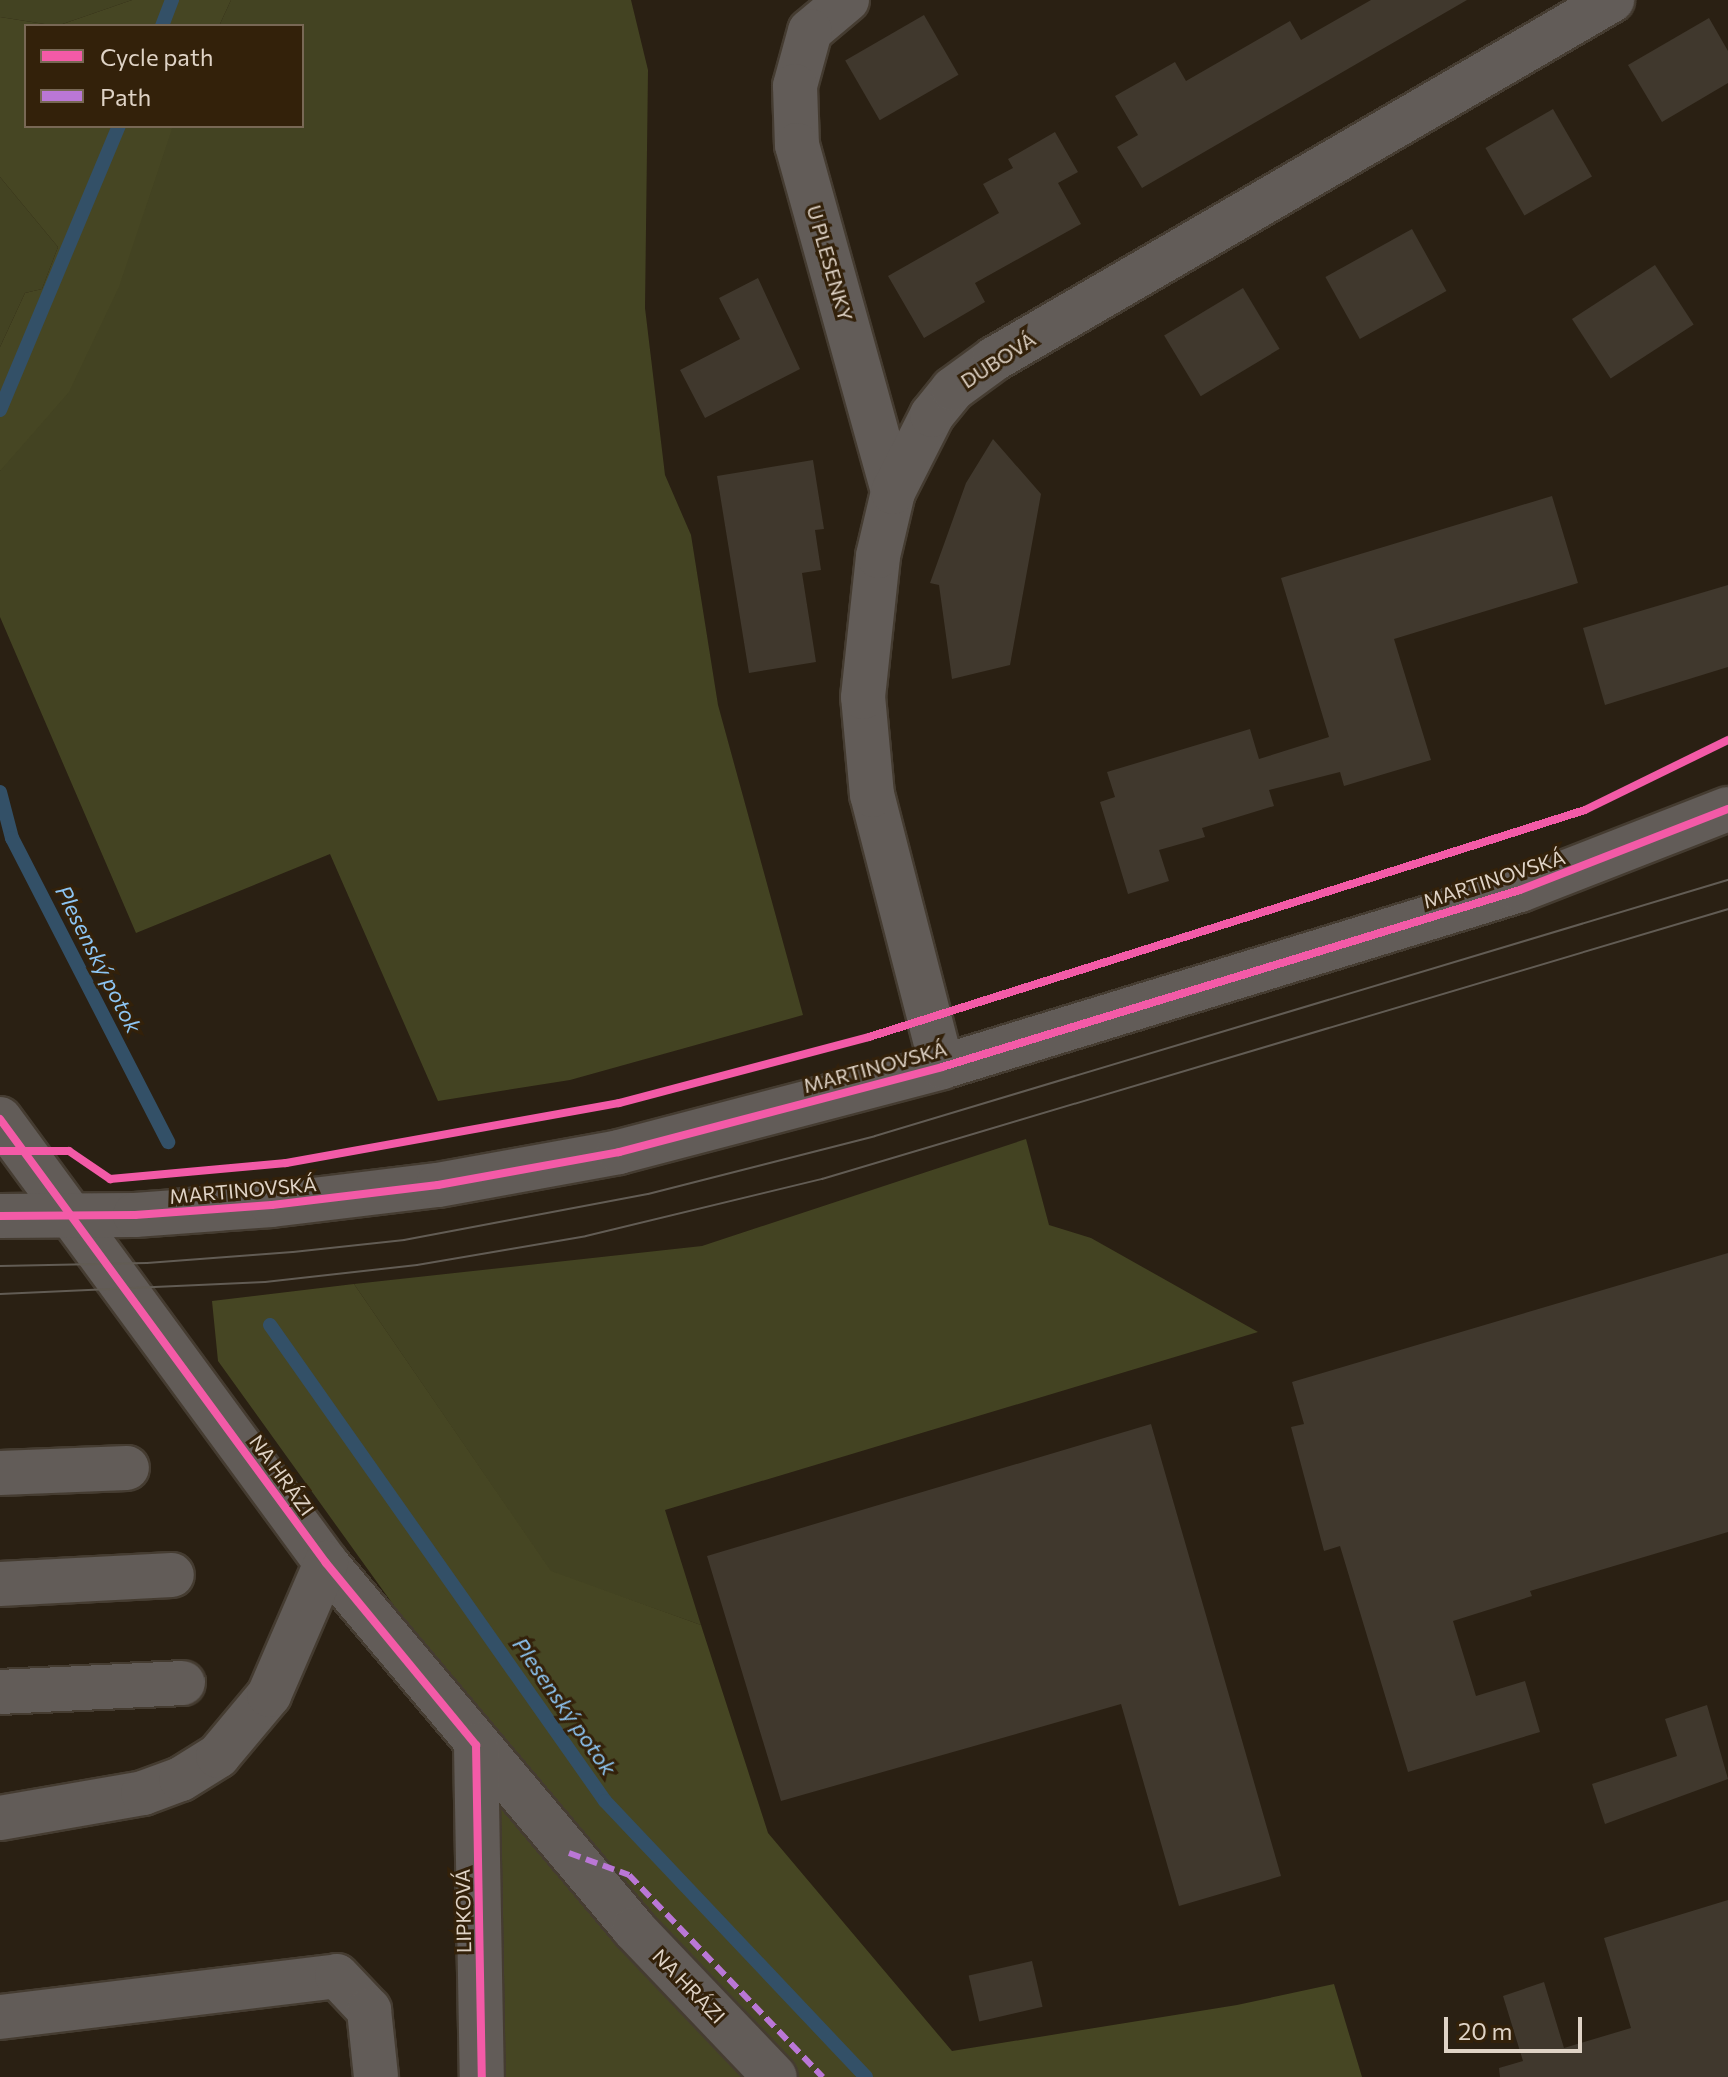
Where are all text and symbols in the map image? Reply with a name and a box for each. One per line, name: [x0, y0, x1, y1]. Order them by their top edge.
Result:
legend: [24, 24, 304, 128]
text: Cycle path: [100, 42, 214, 71]
text: Path: [100, 82, 151, 111]
street label: U PLESENKY: [802, 202, 858, 324]
street label: DUBOVÁ: [956, 327, 1040, 393]
street label: MARTINOVSKÁ: [1420, 845, 1568, 913]
water label: Plesenský potok: [50, 881, 148, 1037]
street label: MARTINOVSKÁ: [801, 1036, 949, 1098]
street label: MARTINOVSKÁ: [168, 1172, 318, 1208]
street label: NA HRÁZI: [245, 1430, 319, 1520]
water label: Plesenský potok: [508, 1632, 622, 1780]
street label: LIPKOVÁ: [450, 1869, 476, 1953]
street label: NA HRÁZI: [648, 1944, 730, 2028]
scale bar: [1448, 2001, 1586, 2051]
text: 20 m: [1458, 2016, 1512, 2045]

